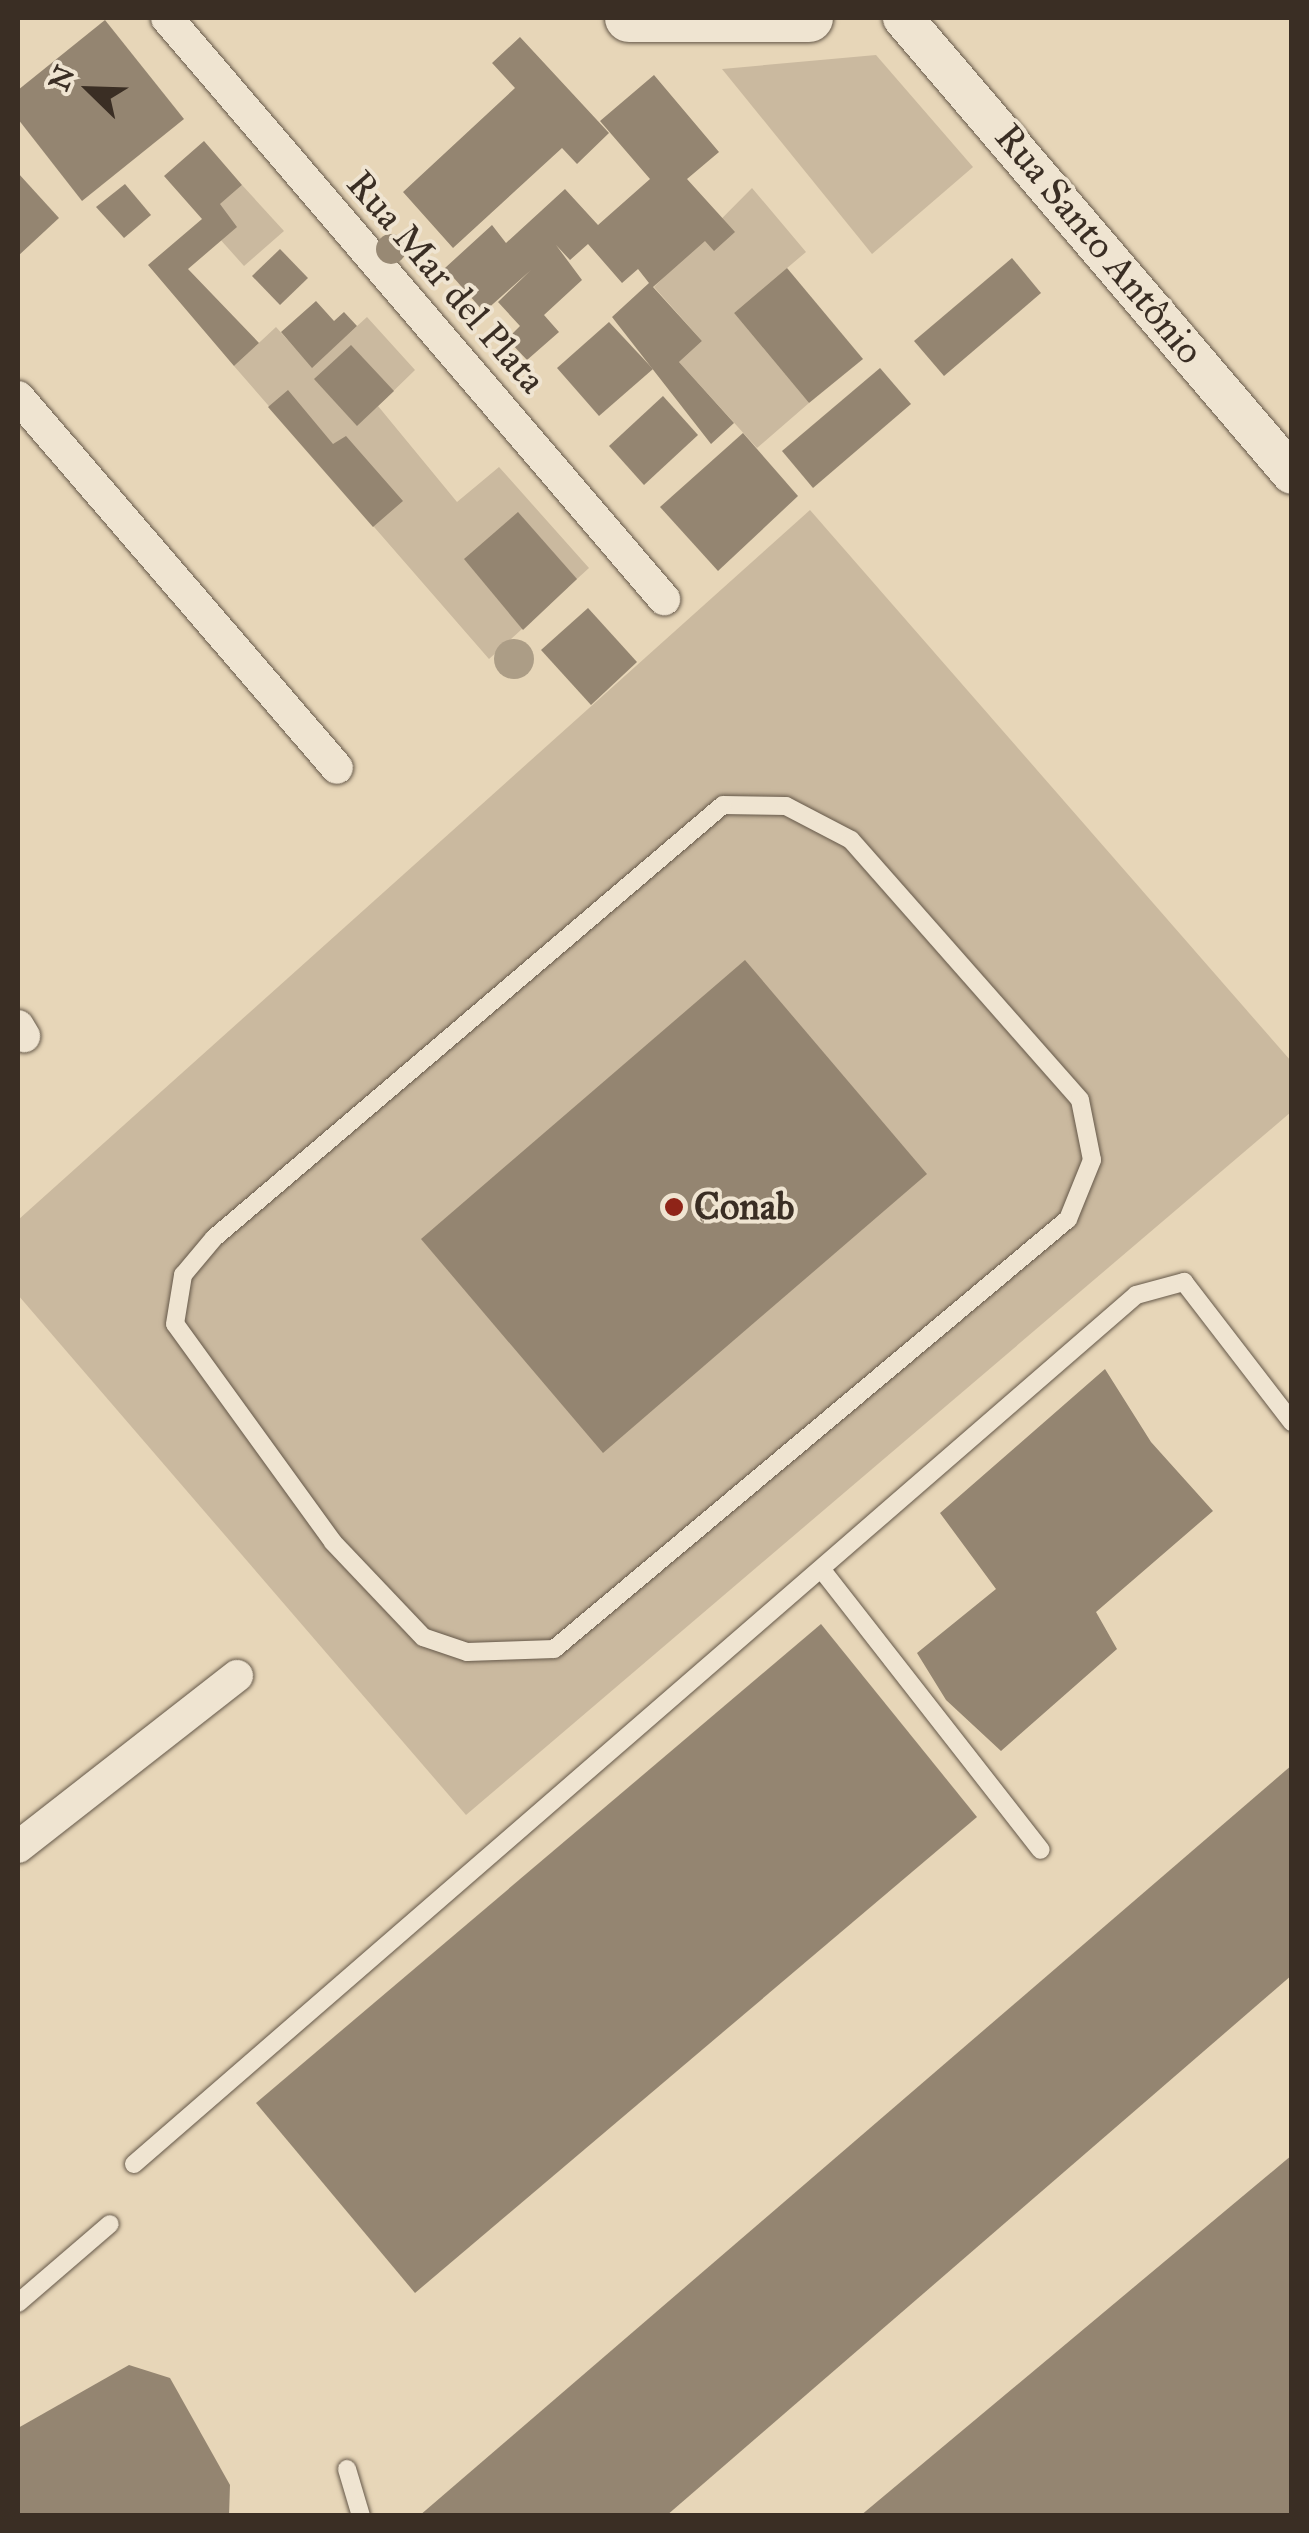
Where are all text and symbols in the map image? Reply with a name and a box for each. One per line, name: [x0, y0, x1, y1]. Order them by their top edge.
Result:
north arrow: [40, 40, 140, 140]
text: N: [41, 60, 83, 96]
street label: Rua Santo Antônio: [985, 115, 1213, 373]
street label: Rua Mar del Plata: [337, 162, 555, 402]
place label: Conab: [694, 1184, 794, 1230]
marker: Conab: [663, 1196, 685, 1218]

